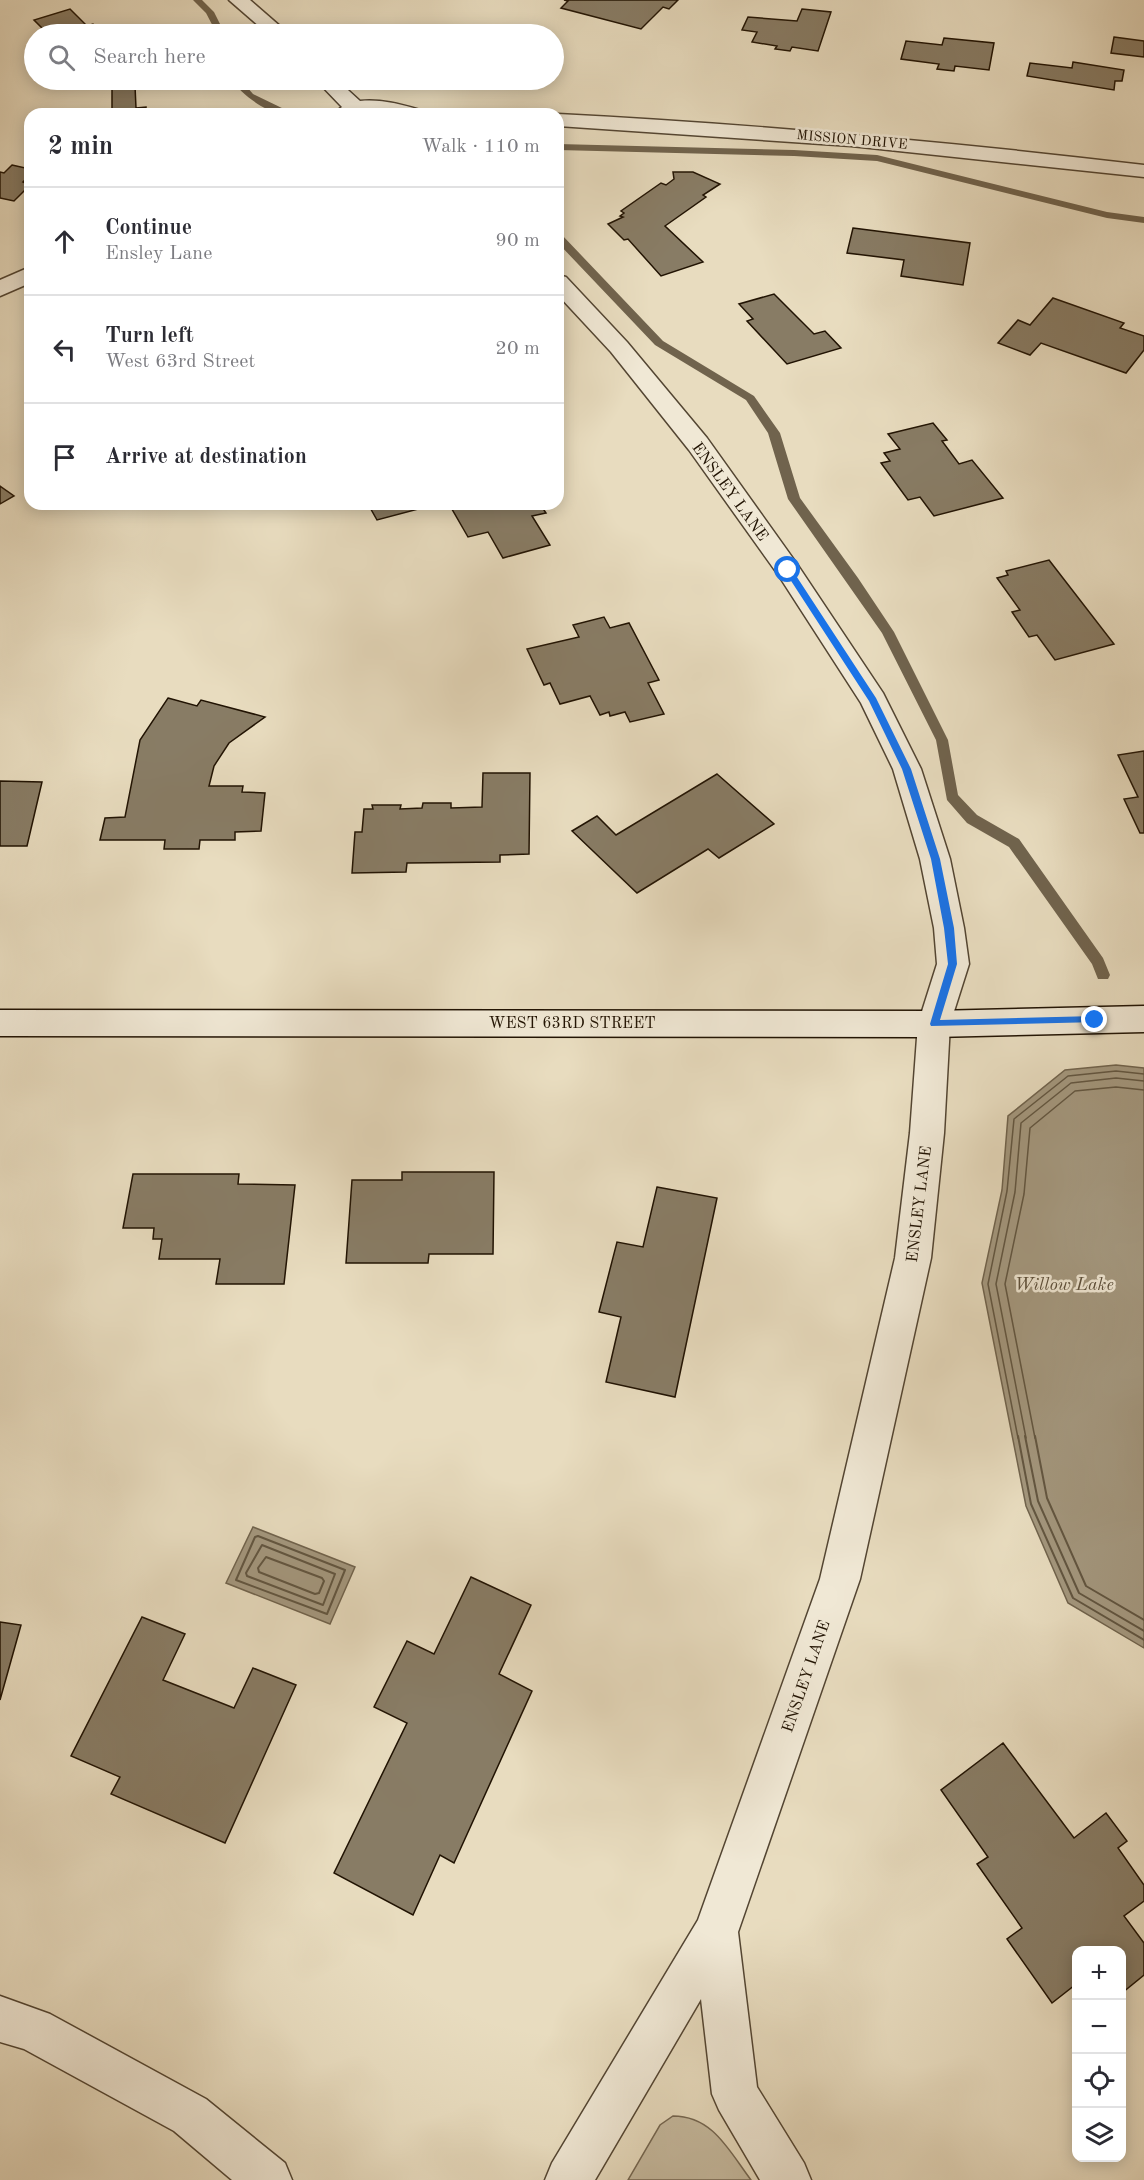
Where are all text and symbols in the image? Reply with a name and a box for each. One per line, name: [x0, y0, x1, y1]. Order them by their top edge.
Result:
search box: [24, 24, 564, 90]
icon: search: [45, 41, 78, 74]
text: Search here: [93, 46, 206, 68]
street label: MISSION DRIVE: [796, 128, 908, 152]
text: 2 min: [48, 134, 113, 160]
text: Walk · 110 m: [421, 137, 540, 157]
text: Continue: [105, 217, 192, 239]
icon: ahead: [48, 225, 81, 258]
text: 90 m: [495, 231, 540, 251]
text: Ensley Lane: [105, 244, 212, 264]
text: Turn left: [105, 325, 194, 347]
icon: left: [48, 333, 81, 366]
text: 20 m: [495, 339, 540, 359]
text: West 63rd Street: [105, 352, 255, 372]
street label: ENSLEY LANE: [688, 440, 770, 544]
icon: arrive: [48, 441, 81, 474]
text: Arrive at destination: [105, 446, 307, 468]
route start: [774, 556, 800, 582]
route end: [1081, 1006, 1107, 1032]
street label: WEST 63RD STREET: [488, 1016, 656, 1032]
street label: ENSLEY LANE: [905, 1145, 935, 1264]
water label: Willow Lake: [1014, 1276, 1114, 1294]
street label: ENSLEY LANE: [780, 1619, 834, 1735]
map controls: [1072, 1946, 1126, 2162]
button: +: [1072, 1946, 1126, 2000]
button: −: [1072, 2000, 1126, 2054]
button: locate: [1072, 2054, 1126, 2108]
button: layers: [1072, 2108, 1126, 2162]

